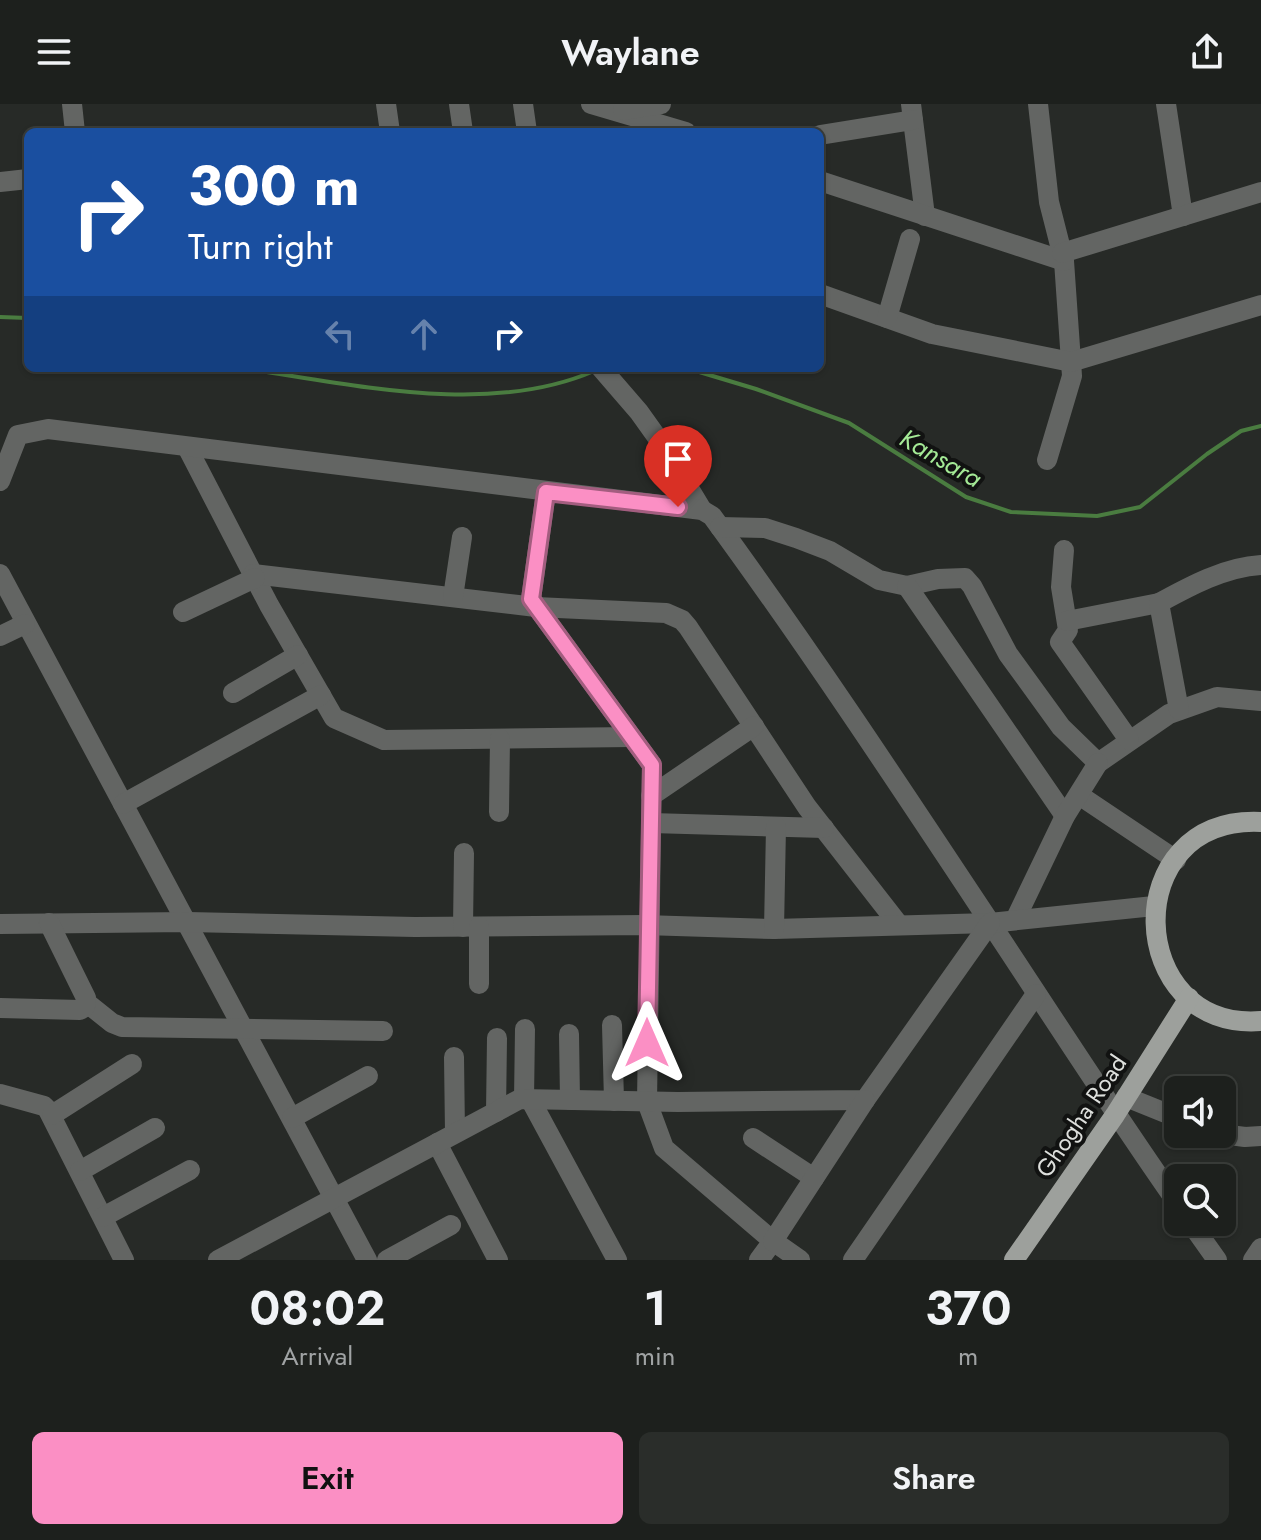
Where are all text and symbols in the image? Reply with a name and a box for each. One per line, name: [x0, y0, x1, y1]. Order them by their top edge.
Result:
text: Waylane: [561, 26, 700, 78]
icon: menu: [32, 30, 76, 74]
icon: share: [1185, 30, 1229, 74]
text: 300 m: [188, 145, 360, 226]
icon: right: [56, 160, 160, 264]
text: Turn right: [188, 220, 333, 272]
icon: left: [318, 312, 362, 356]
icon: ahead: [402, 312, 446, 356]
icon: right: [486, 312, 530, 356]
water label: Kansara: [893, 419, 990, 497]
pin: [644, 425, 712, 507]
icon: arrive: [656, 437, 700, 481]
position arrow: [605, 1001, 689, 1085]
street label: Ghogha Road: [1027, 1048, 1135, 1184]
map controls: [1164, 1076, 1236, 1236]
button: sound: [1164, 1076, 1236, 1148]
button: search: [1164, 1164, 1236, 1236]
text: 08:02: [249, 1274, 385, 1343]
text: 1: [643, 1274, 667, 1343]
text: 370: [925, 1274, 1012, 1343]
text: Arrival: [282, 1337, 353, 1375]
text: min: [635, 1337, 676, 1375]
text: m: [958, 1337, 978, 1375]
button: Exit: [32, 1432, 623, 1524]
button: Share: [639, 1432, 1229, 1524]

